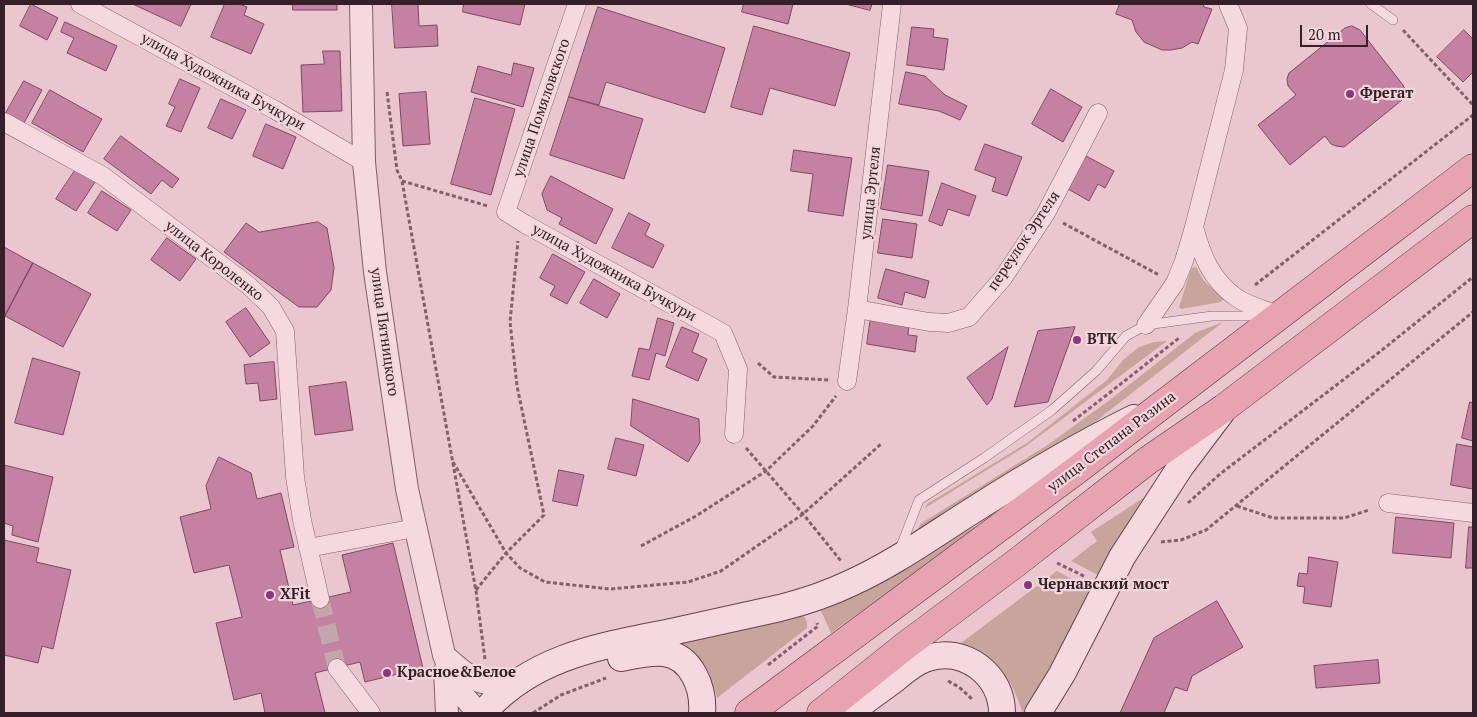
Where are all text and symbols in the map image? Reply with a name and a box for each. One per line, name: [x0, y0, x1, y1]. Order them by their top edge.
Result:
scale bar: [1302, 15, 1370, 47]
text: 20 m: [1308, 24, 1341, 44]
street label: улица Художника Бучкури: [138, 29, 308, 135]
street label: улица Помяловского: [510, 36, 574, 180]
place label: Фрегат: [1360, 85, 1413, 103]
marker: Фрегат: [1344, 88, 1356, 100]
street label: улица Эртеля: [857, 146, 885, 240]
street label: переулок Эртеля: [984, 188, 1064, 294]
street label: улица Короленко: [161, 217, 267, 305]
street label: улица Художника Бучкури: [529, 220, 699, 326]
street label: улица Пятницкого: [366, 267, 402, 397]
place label: ВТК: [1087, 331, 1117, 349]
marker: ВТК: [1071, 334, 1083, 346]
street label: улица Степана Разина: [1044, 388, 1180, 496]
place label: Чернавский мост: [1038, 576, 1169, 594]
marker: Чернавский мост: [1022, 579, 1034, 591]
place label: XFit: [280, 586, 311, 604]
marker: XFit: [264, 589, 276, 601]
place label: Красное&Белое: [397, 664, 516, 682]
marker: Красное&Белое: [381, 667, 393, 679]

